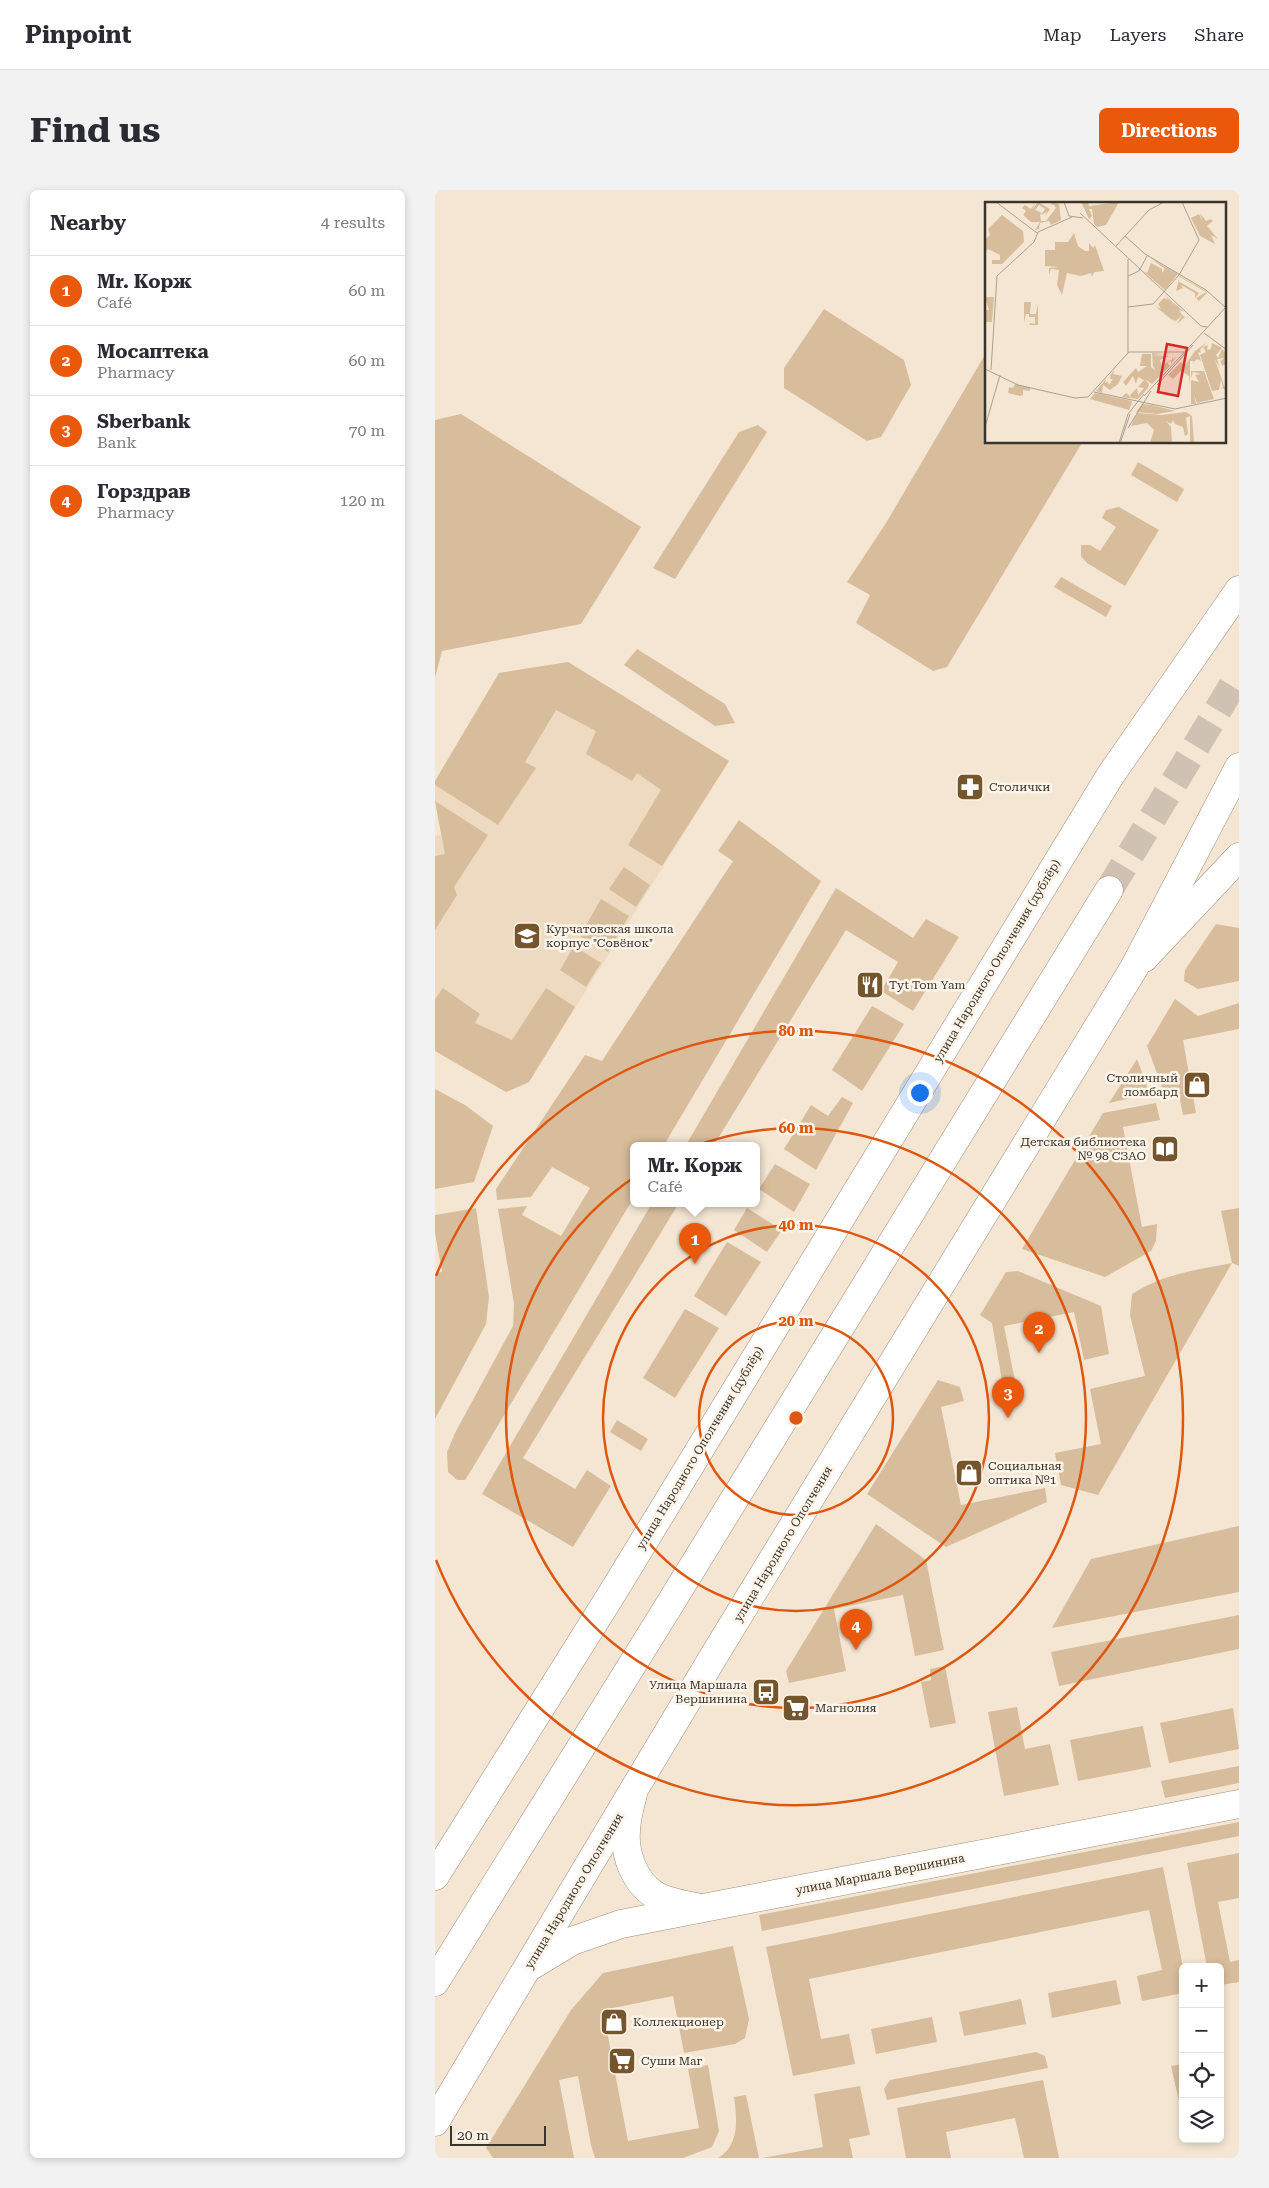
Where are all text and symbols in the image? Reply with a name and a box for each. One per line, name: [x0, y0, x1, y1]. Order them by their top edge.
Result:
text: Pinpoint: [25, 21, 131, 49]
text: Map: [1043, 24, 1082, 45]
text: Layers: [1110, 24, 1166, 45]
text: Share: [1194, 24, 1244, 45]
button: Directions: [1099, 108, 1239, 153]
text: Find us: [30, 110, 160, 151]
inset map: [985, 202, 1227, 444]
text: Nearby: [50, 211, 126, 235]
text: 4 results: [321, 213, 385, 232]
text: Mr. Корж: [97, 270, 192, 293]
text: 1: [62, 281, 70, 300]
text: 60 m: [348, 281, 385, 300]
text: Café: [97, 293, 132, 312]
text: Мосаптека: [97, 340, 209, 363]
text: 2: [62, 351, 70, 370]
text: 60 m: [348, 351, 385, 370]
text: Pharmacy: [97, 363, 174, 382]
text: Sberbank: [97, 410, 191, 433]
text: 3: [62, 421, 70, 440]
text: 70 m: [348, 421, 385, 440]
text: Bank: [97, 433, 137, 452]
text: Горздрав: [97, 480, 191, 503]
text: 4: [62, 491, 70, 510]
text: 120 m: [339, 491, 385, 510]
text: Pharmacy: [97, 503, 174, 522]
pharmacy icon: Столички: [955, 772, 985, 802]
place label: Столички: [989, 780, 1050, 794]
street label: улица Народного Ополчения (дублёр): [931, 857, 1063, 1065]
school or university icon: Курчатовская школа корпус "Совёнок": [512, 921, 542, 951]
place label: Курчатовская школа корпус "Совёнок": [546, 922, 674, 950]
restaurant icon: Tyt Tom Yam: [855, 970, 885, 1000]
place label: Tyt Tom Yam: [889, 978, 965, 992]
text: 80 m: [778, 1022, 814, 1040]
shop icon: Столичный ломбард: [1182, 1070, 1212, 1100]
place label: Столичный ломбард: [1107, 1071, 1178, 1099]
your location: [907, 1080, 933, 1106]
text: 60 m: [778, 1119, 814, 1137]
library icon: Детская библиотека № 98 СЗАО: [1150, 1134, 1180, 1164]
place label: Детская библиотека № 98 СЗАО: [1021, 1135, 1146, 1163]
popup: [630, 1142, 760, 1207]
text: Mr. Корж: [647, 1154, 743, 1177]
text: Café: [647, 1177, 683, 1196]
text: 40 m: [778, 1216, 814, 1234]
pin: 1: [679, 1223, 711, 1264]
text: 20 m: [778, 1312, 814, 1330]
pin: 2: [1023, 1312, 1055, 1353]
street label: улица Народного Ополчения (дублёр): [634, 1344, 766, 1552]
pin: 3: [992, 1377, 1024, 1418]
centre of rings: [787, 1409, 805, 1427]
shop icon: Социальная оптика №1: [954, 1458, 984, 1488]
place label: Социальная оптика №1: [988, 1459, 1062, 1487]
street label: улица Народного Ополчения: [731, 1463, 835, 1624]
pin: 4: [840, 1609, 872, 1650]
bus stop icon: Улица Маршала Вершинина: [751, 1677, 781, 1707]
place label: Улица Маршала Вершинина: [649, 1678, 747, 1706]
supermarket icon: Магнолия: [781, 1693, 811, 1723]
place label: Магнолия: [815, 1701, 877, 1715]
street label: улица Народного Ополчения: [522, 1810, 626, 1971]
street label: улица Маршала Вершинина: [794, 1851, 966, 1897]
map controls: [1179, 1963, 1224, 2143]
button: +: [1179, 1963, 1224, 2008]
shop icon: Коллекционер: [599, 2007, 629, 2037]
button: −: [1179, 2008, 1224, 2053]
place label: Коллекционер: [633, 2015, 724, 2029]
supermarket icon: Cуши Маг: [607, 2046, 637, 2076]
button: locate: [1179, 2053, 1224, 2098]
place label: Cуши Маг: [641, 2054, 703, 2068]
button: layers: [1179, 2098, 1224, 2143]
scale bar: [450, 2123, 546, 2146]
text: 20 m: [457, 2127, 489, 2143]

